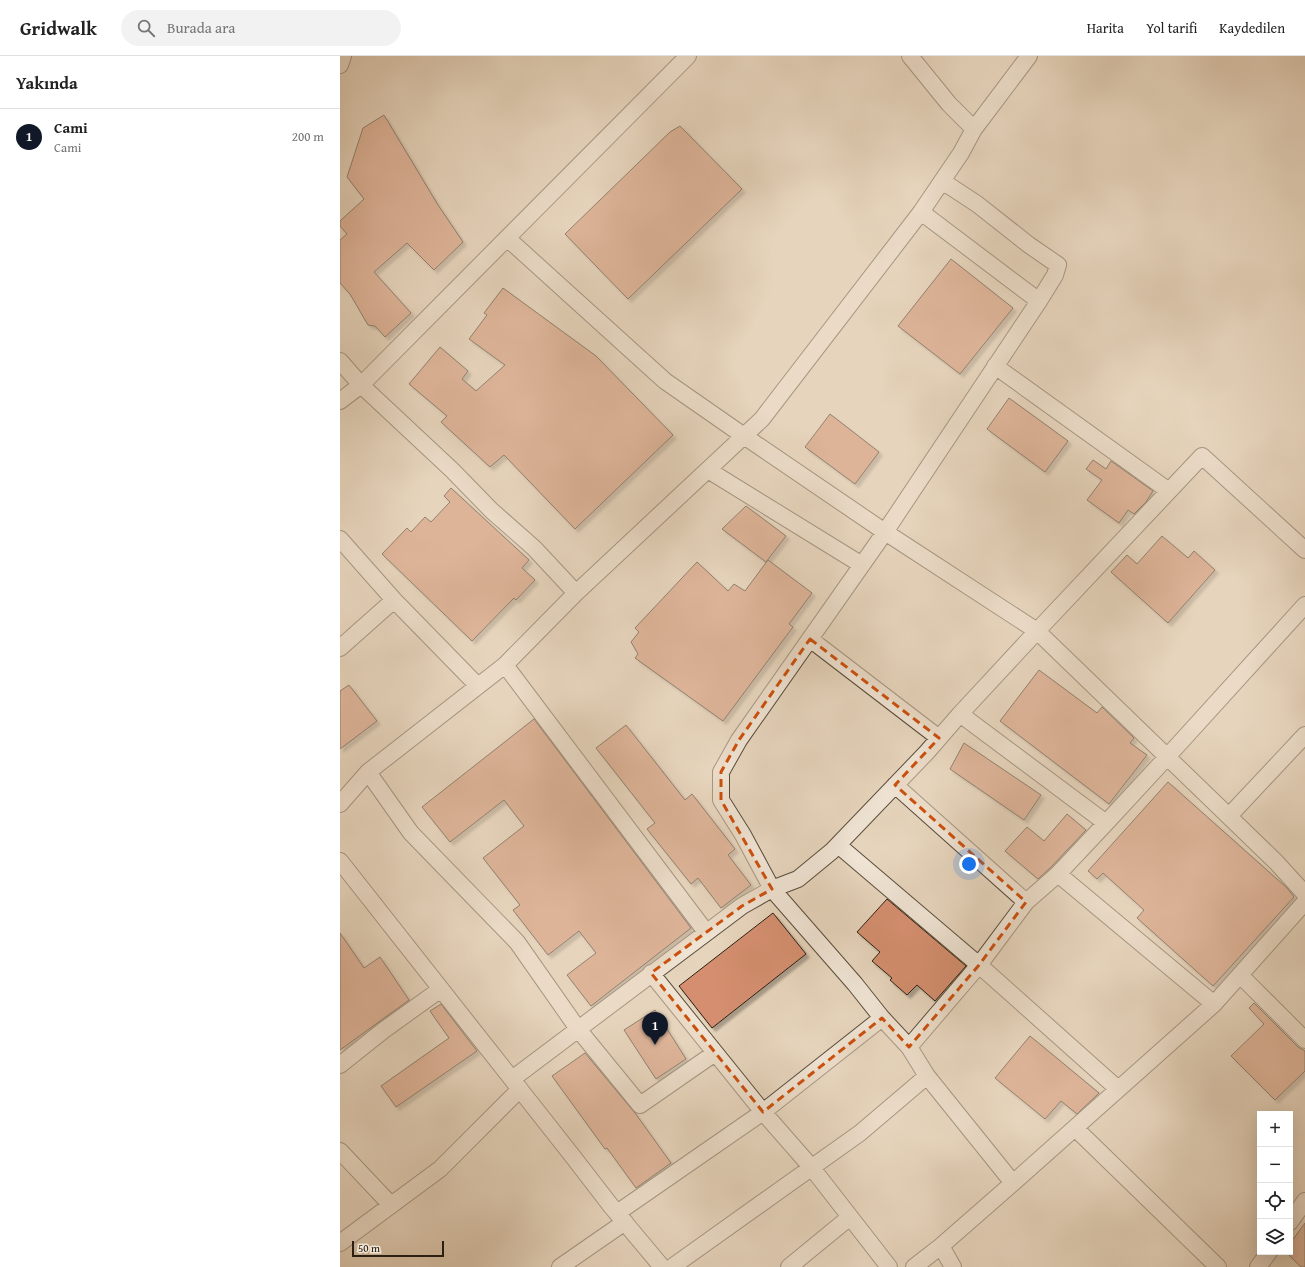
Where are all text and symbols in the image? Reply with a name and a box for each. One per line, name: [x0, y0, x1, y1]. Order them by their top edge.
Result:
search box: [121, 10, 401, 46]
text: Gridwalk: [20, 14, 97, 42]
icon: search: [135, 17, 157, 39]
text: Burada ara: [167, 17, 235, 38]
text: Harita: [1087, 18, 1124, 38]
text: Yol tarifi: [1146, 18, 1197, 38]
text: Kaydedilen: [1219, 18, 1285, 38]
text: Yakında: [16, 70, 78, 95]
text: Cami: [54, 117, 88, 138]
text: 1: [26, 127, 32, 146]
text: 200 m: [292, 127, 324, 146]
text: Cami: [54, 138, 81, 157]
your location: [959, 854, 979, 874]
pin: 1: [642, 1012, 668, 1045]
map controls: [1257, 1111, 1293, 1255]
button: +: [1257, 1111, 1293, 1147]
button: −: [1257, 1147, 1293, 1183]
button: locate: [1257, 1183, 1293, 1219]
button: layers: [1257, 1219, 1293, 1255]
scale bar: [352, 1239, 444, 1258]
text: 50 m: [358, 1240, 380, 1256]

